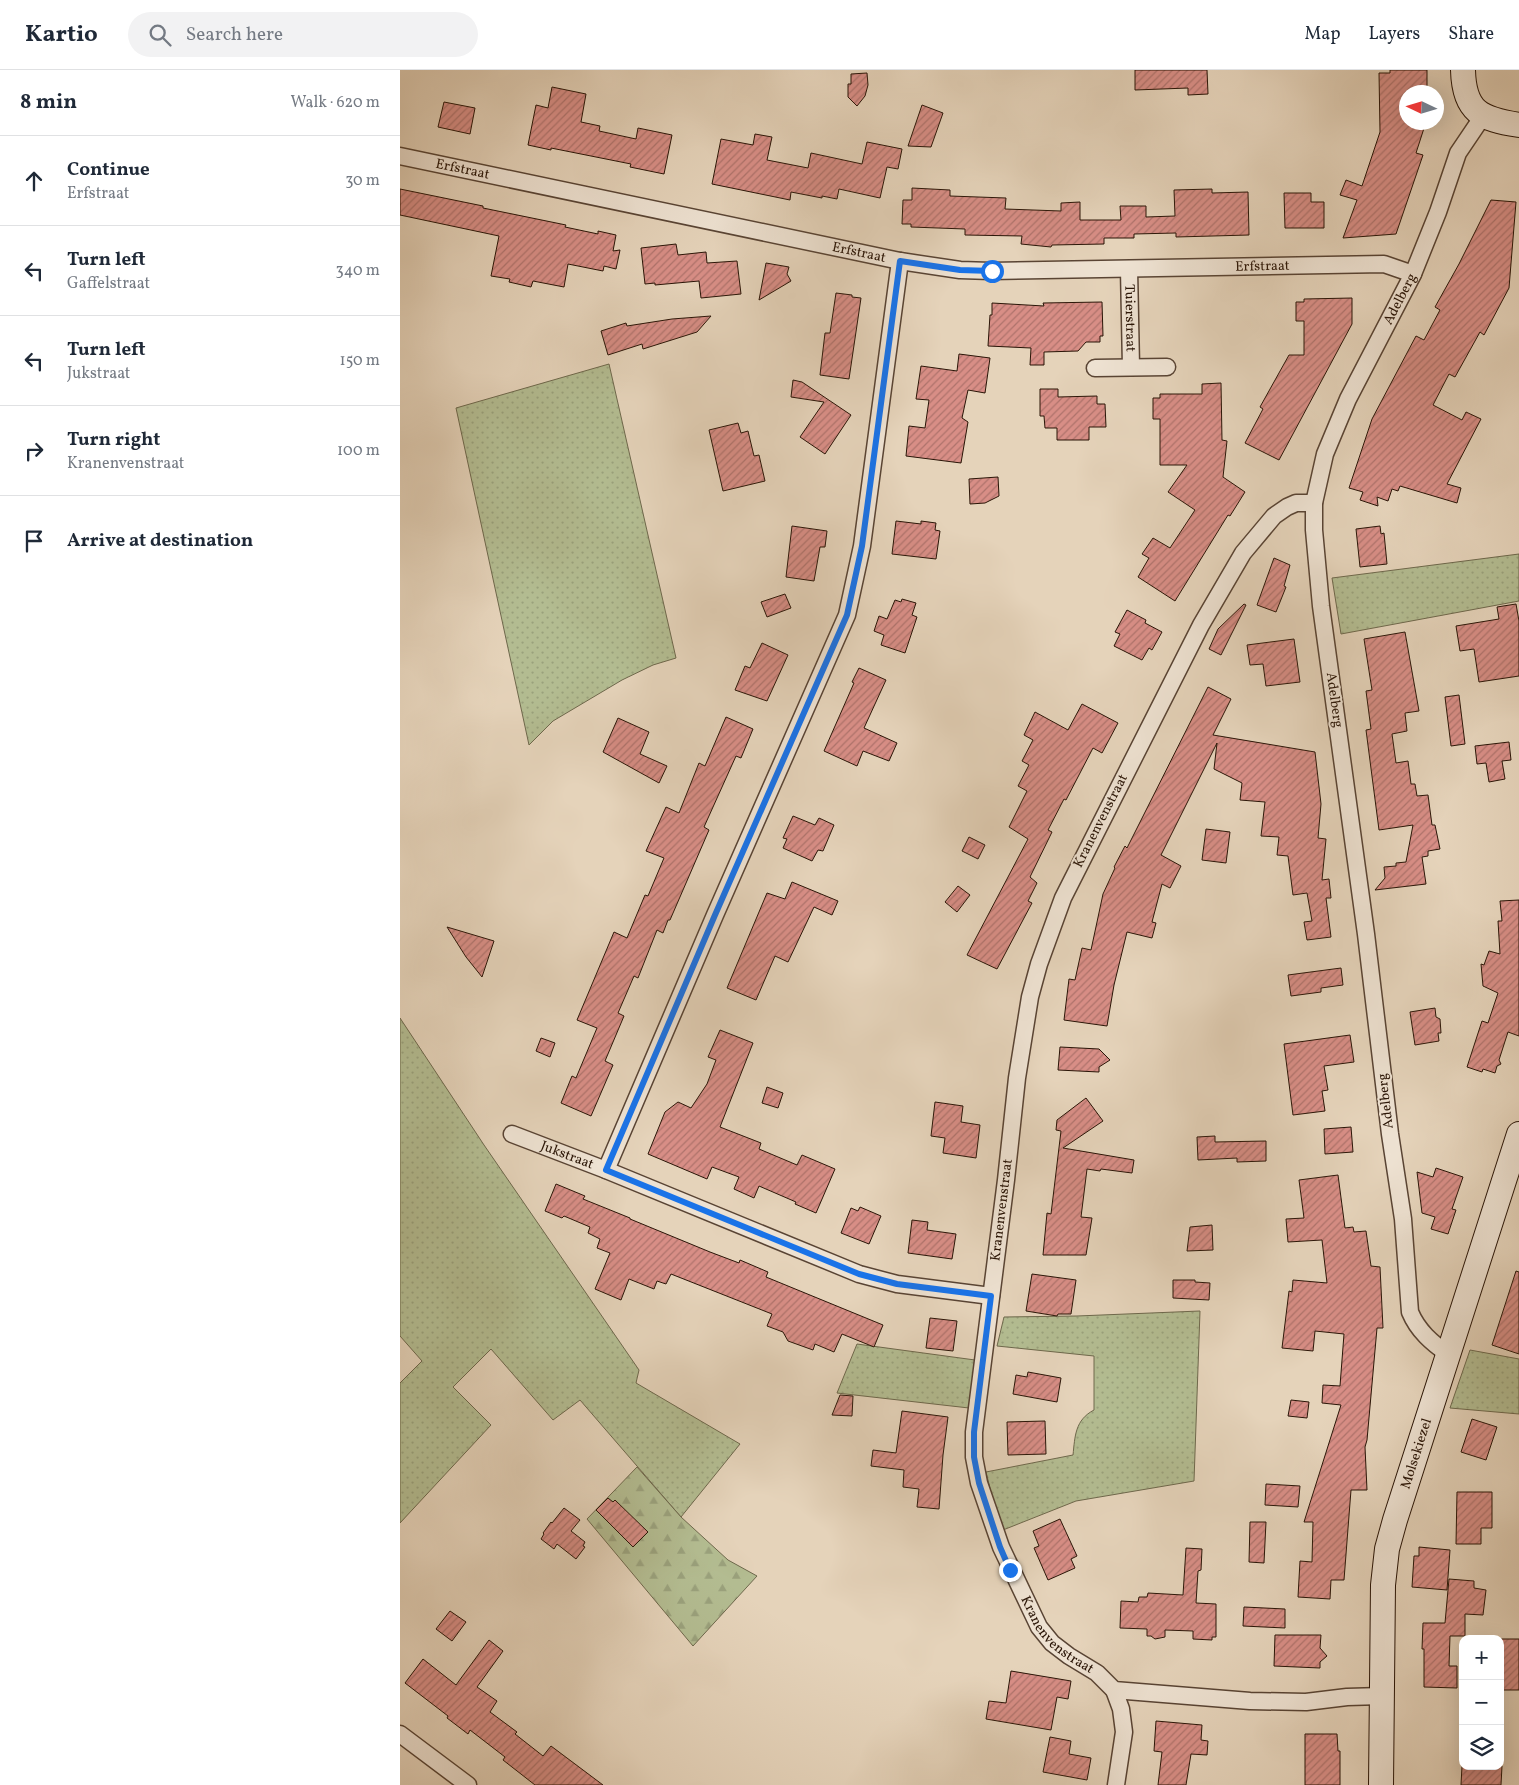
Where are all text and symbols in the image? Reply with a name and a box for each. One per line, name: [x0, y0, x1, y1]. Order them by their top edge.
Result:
search box: [128, 12, 478, 57]
text: Kartio: [25, 18, 98, 52]
icon: search: [146, 21, 174, 49]
text: Search here: [186, 22, 283, 48]
text: Map: [1304, 22, 1340, 47]
text: Layers: [1368, 22, 1420, 47]
text: Share: [1448, 22, 1494, 47]
north arrow: [1399, 85, 1444, 130]
text: 8 min: [20, 88, 77, 117]
text: Walk · 620 m: [291, 92, 380, 114]
street label: Erfstraat: [434, 154, 491, 184]
text: Continue: [67, 157, 150, 183]
icon: ahead: [20, 167, 48, 195]
text: 30 m: [345, 170, 380, 192]
text: Erfstraat: [67, 183, 129, 205]
street label: Erfstraat: [830, 237, 888, 267]
text: Turn left: [67, 247, 146, 273]
street label: Erfstraat: [1235, 256, 1290, 276]
icon: left: [20, 257, 48, 285]
text: 340 m: [336, 260, 380, 282]
route start: [981, 260, 1004, 283]
street label: Adelberg: [1379, 270, 1421, 328]
text: Gaffelstraat: [67, 273, 150, 295]
street label: Tuierstraat: [1120, 284, 1140, 352]
text: Turn left: [67, 337, 146, 363]
icon: left: [20, 347, 48, 375]
text: 150 m: [339, 350, 380, 372]
text: Jukstraat: [67, 363, 131, 385]
text: Turn right: [67, 427, 160, 453]
icon: right: [20, 437, 48, 465]
text: 100 m: [337, 440, 380, 462]
text: Kranenvenstraat: [67, 453, 184, 475]
icon: arrive: [20, 527, 48, 555]
text: Arrive at destination: [67, 528, 253, 554]
street label: Adelberg: [1321, 671, 1347, 729]
street label: Kranenvenstraat: [1069, 771, 1133, 871]
street label: Adelberg: [1373, 1072, 1399, 1130]
street label: Jukstraat: [538, 1136, 597, 1174]
street label: Kranenvenstraat: [986, 1158, 1018, 1262]
street label: Molsekiezel: [1396, 1416, 1437, 1491]
route end: [999, 1559, 1022, 1582]
street label: Kranenvenstraat: [1016, 1593, 1097, 1678]
map controls: [1459, 1635, 1504, 1770]
button: +: [1459, 1635, 1504, 1680]
button: −: [1459, 1680, 1504, 1725]
button: layers: [1459, 1725, 1504, 1770]

